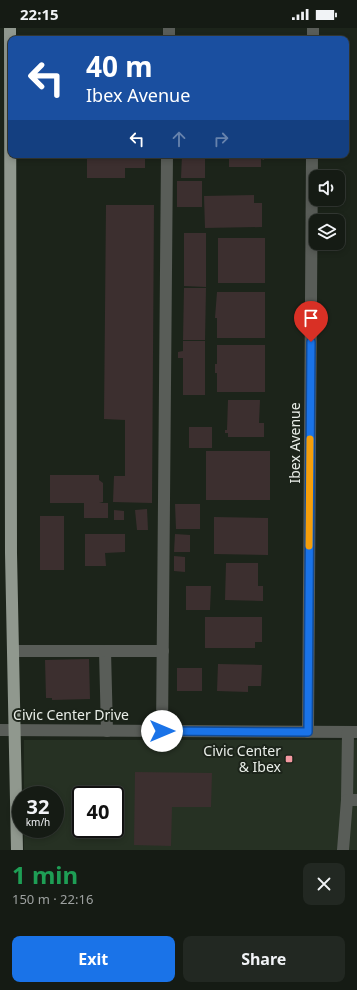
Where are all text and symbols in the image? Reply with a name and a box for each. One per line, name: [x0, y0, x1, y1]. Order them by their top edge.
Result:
text: 22:15: [20, 4, 59, 24]
text: 40 m: [86, 47, 153, 85]
icon: left: [20, 52, 72, 104]
text: Ibex Avenue: [86, 83, 190, 107]
icon: left: [126, 128, 148, 150]
icon: ahead: [168, 128, 190, 150]
icon: right: [210, 128, 232, 150]
map controls: [309, 170, 345, 250]
button: sound: [309, 170, 345, 206]
button: layers: [309, 214, 345, 250]
pin: [294, 301, 328, 342]
icon: arrive: [300, 307, 322, 329]
street label: Ibex Avenue: [285, 402, 304, 484]
street label: Civic Center Drive: [13, 705, 129, 724]
position arrow: [141, 710, 183, 752]
place label: Civic Center & Ibex: [203, 741, 282, 776]
marker: Civic Center & Ibex: [284, 754, 294, 764]
speed limit sign: 40: [72, 786, 124, 838]
text: 32: [27, 793, 49, 820]
text: km/h: [26, 815, 50, 829]
text: 1 min: [12, 858, 78, 891]
button: close: [303, 863, 345, 905]
text: 150 m · 22:16: [12, 890, 93, 908]
button: Exit: [12, 936, 175, 982]
button: Share: [183, 936, 345, 982]

